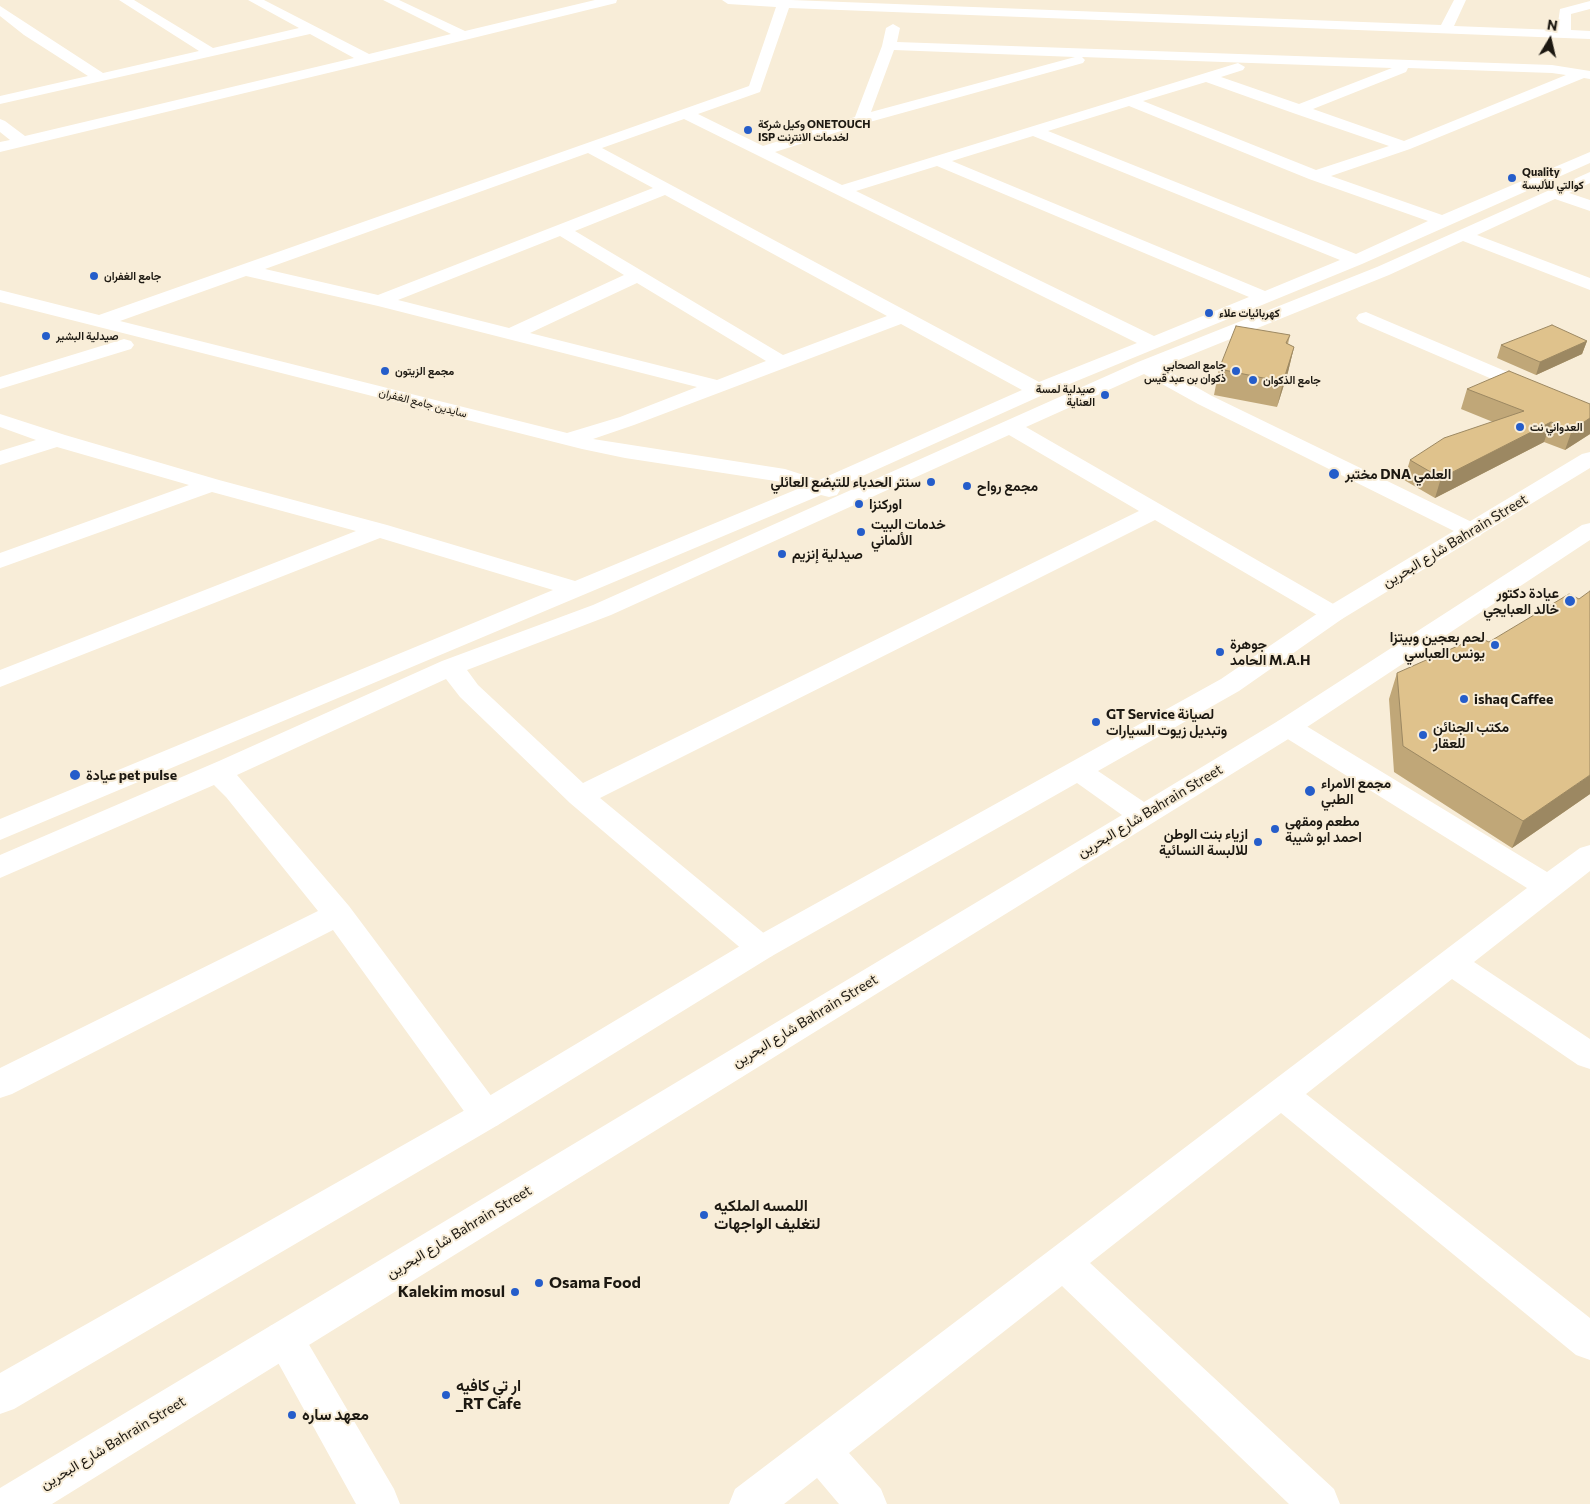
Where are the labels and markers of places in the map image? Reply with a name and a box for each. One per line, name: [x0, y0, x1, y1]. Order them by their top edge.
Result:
place label: وكيل شركة ONETOUCH ISP لخدمات الانترنت: [758, 117, 870, 143]
marker: وكيل شركة ONETOUCH ISP لخدمات الانترنت: [742, 124, 754, 136]
place label: Quality كوالتي للألبسة: [1522, 165, 1584, 191]
marker: Quality كوالتي للألبسة: [1506, 172, 1518, 184]
place label: جامع الغفران: [104, 269, 161, 283]
marker: جامع الغفران: [88, 270, 100, 282]
place label: كهربائيات علاء: [1219, 306, 1280, 320]
marker: كهربائيات علاء: [1203, 307, 1215, 319]
place label: صيدلية البشير: [56, 329, 119, 343]
marker: صيدلية البشير: [40, 330, 52, 342]
place label: جامع الصحابي ذكوان بن عبد قيس: [1144, 358, 1226, 384]
place label: مجمع الزيتون: [395, 364, 454, 378]
marker: مجمع الزيتون: [379, 365, 391, 377]
marker: جامع الصحابي ذكوان بن عبد قيس: [1230, 365, 1242, 377]
place label: جامع الذكوان: [1263, 373, 1321, 387]
marker: جامع الذكوان: [1247, 374, 1259, 386]
place label: صيدلية لمسة العناية: [1036, 382, 1095, 408]
marker: صيدلية لمسة العناية: [1099, 389, 1111, 401]
place label: العدواني نت: [1530, 420, 1583, 434]
marker: العدواني نت: [1514, 421, 1526, 433]
place label: مختبر DNA العلمي: [1345, 466, 1451, 482]
marker: مختبر DNA العلمي: [1327, 467, 1341, 481]
place label: سنتر الحدباء للتبضع العائلي: [770, 474, 921, 490]
marker: سنتر الحدباء للتبضع العائلي: [925, 476, 937, 488]
place label: مجمع رواح: [977, 478, 1038, 494]
marker: مجمع رواح: [961, 480, 973, 492]
place label: اوركنزا: [869, 496, 902, 512]
marker: اوركنزا: [853, 498, 865, 510]
place label: خدمات البيت الألماني: [871, 516, 946, 548]
marker: خدمات البيت الألماني: [855, 526, 867, 538]
place label: صيدلية إنزيم: [792, 546, 863, 562]
marker: صيدلية إنزيم: [776, 548, 788, 560]
place label: عيادة دكتور خالد العبايجي: [1483, 585, 1559, 618]
marker: عيادة دكتور خالد العبايجي: [1563, 594, 1577, 608]
place label: لحم بعجين وبيتزا يونس العباسي: [1390, 629, 1485, 662]
place label: جوهرة الحامد M.A.H: [1230, 636, 1311, 669]
marker: لحم بعجين وبيتزا يونس العباسي: [1489, 639, 1501, 651]
marker: جوهرة الحامد M.A.H: [1214, 646, 1226, 658]
place label: ishaq Caffee: [1474, 691, 1553, 707]
marker: ishaq Caffee: [1458, 693, 1470, 705]
place label: GT Service لصيانة وتبديل زيوت السيارات: [1106, 706, 1227, 739]
marker: GT Service لصيانة وتبديل زيوت السيارات: [1090, 716, 1102, 728]
place label: مكتب الجنائن للعقار: [1433, 719, 1509, 752]
marker: مكتب الجنائن للعقار: [1417, 729, 1429, 741]
place label: عيادة pet pulse: [86, 767, 177, 783]
marker: عيادة pet pulse: [68, 768, 82, 782]
place label: مجمع الامراء الطبي: [1321, 775, 1391, 808]
marker: مجمع الامراء الطبي: [1303, 784, 1317, 798]
place label: مطعم ومقهى احمد ابو شيبة: [1285, 813, 1362, 846]
marker: مطعم ومقهى احمد ابو شيبة: [1269, 823, 1281, 835]
place label: ازياء بنت الوطن للالبسة النسائية: [1159, 826, 1248, 859]
marker: ازياء بنت الوطن للالبسة النسائية: [1252, 836, 1264, 848]
place label: اللمسه الملكيه لتغليف الواجهات: [714, 1196, 821, 1234]
marker: اللمسه الملكيه لتغليف الواجهات: [698, 1209, 710, 1221]
place label: Osama Food: [549, 1273, 641, 1293]
marker: Osama Food: [533, 1277, 545, 1289]
place label: Kalekim mosul: [398, 1282, 505, 1302]
marker: Kalekim mosul: [509, 1286, 521, 1298]
place label: ار تي كافيه _RT Cafe: [456, 1376, 521, 1414]
marker: ار تي كافيه _RT Cafe: [440, 1389, 452, 1401]
place label: معهد ساره: [302, 1405, 369, 1425]
marker: معهد ساره: [286, 1409, 298, 1421]

